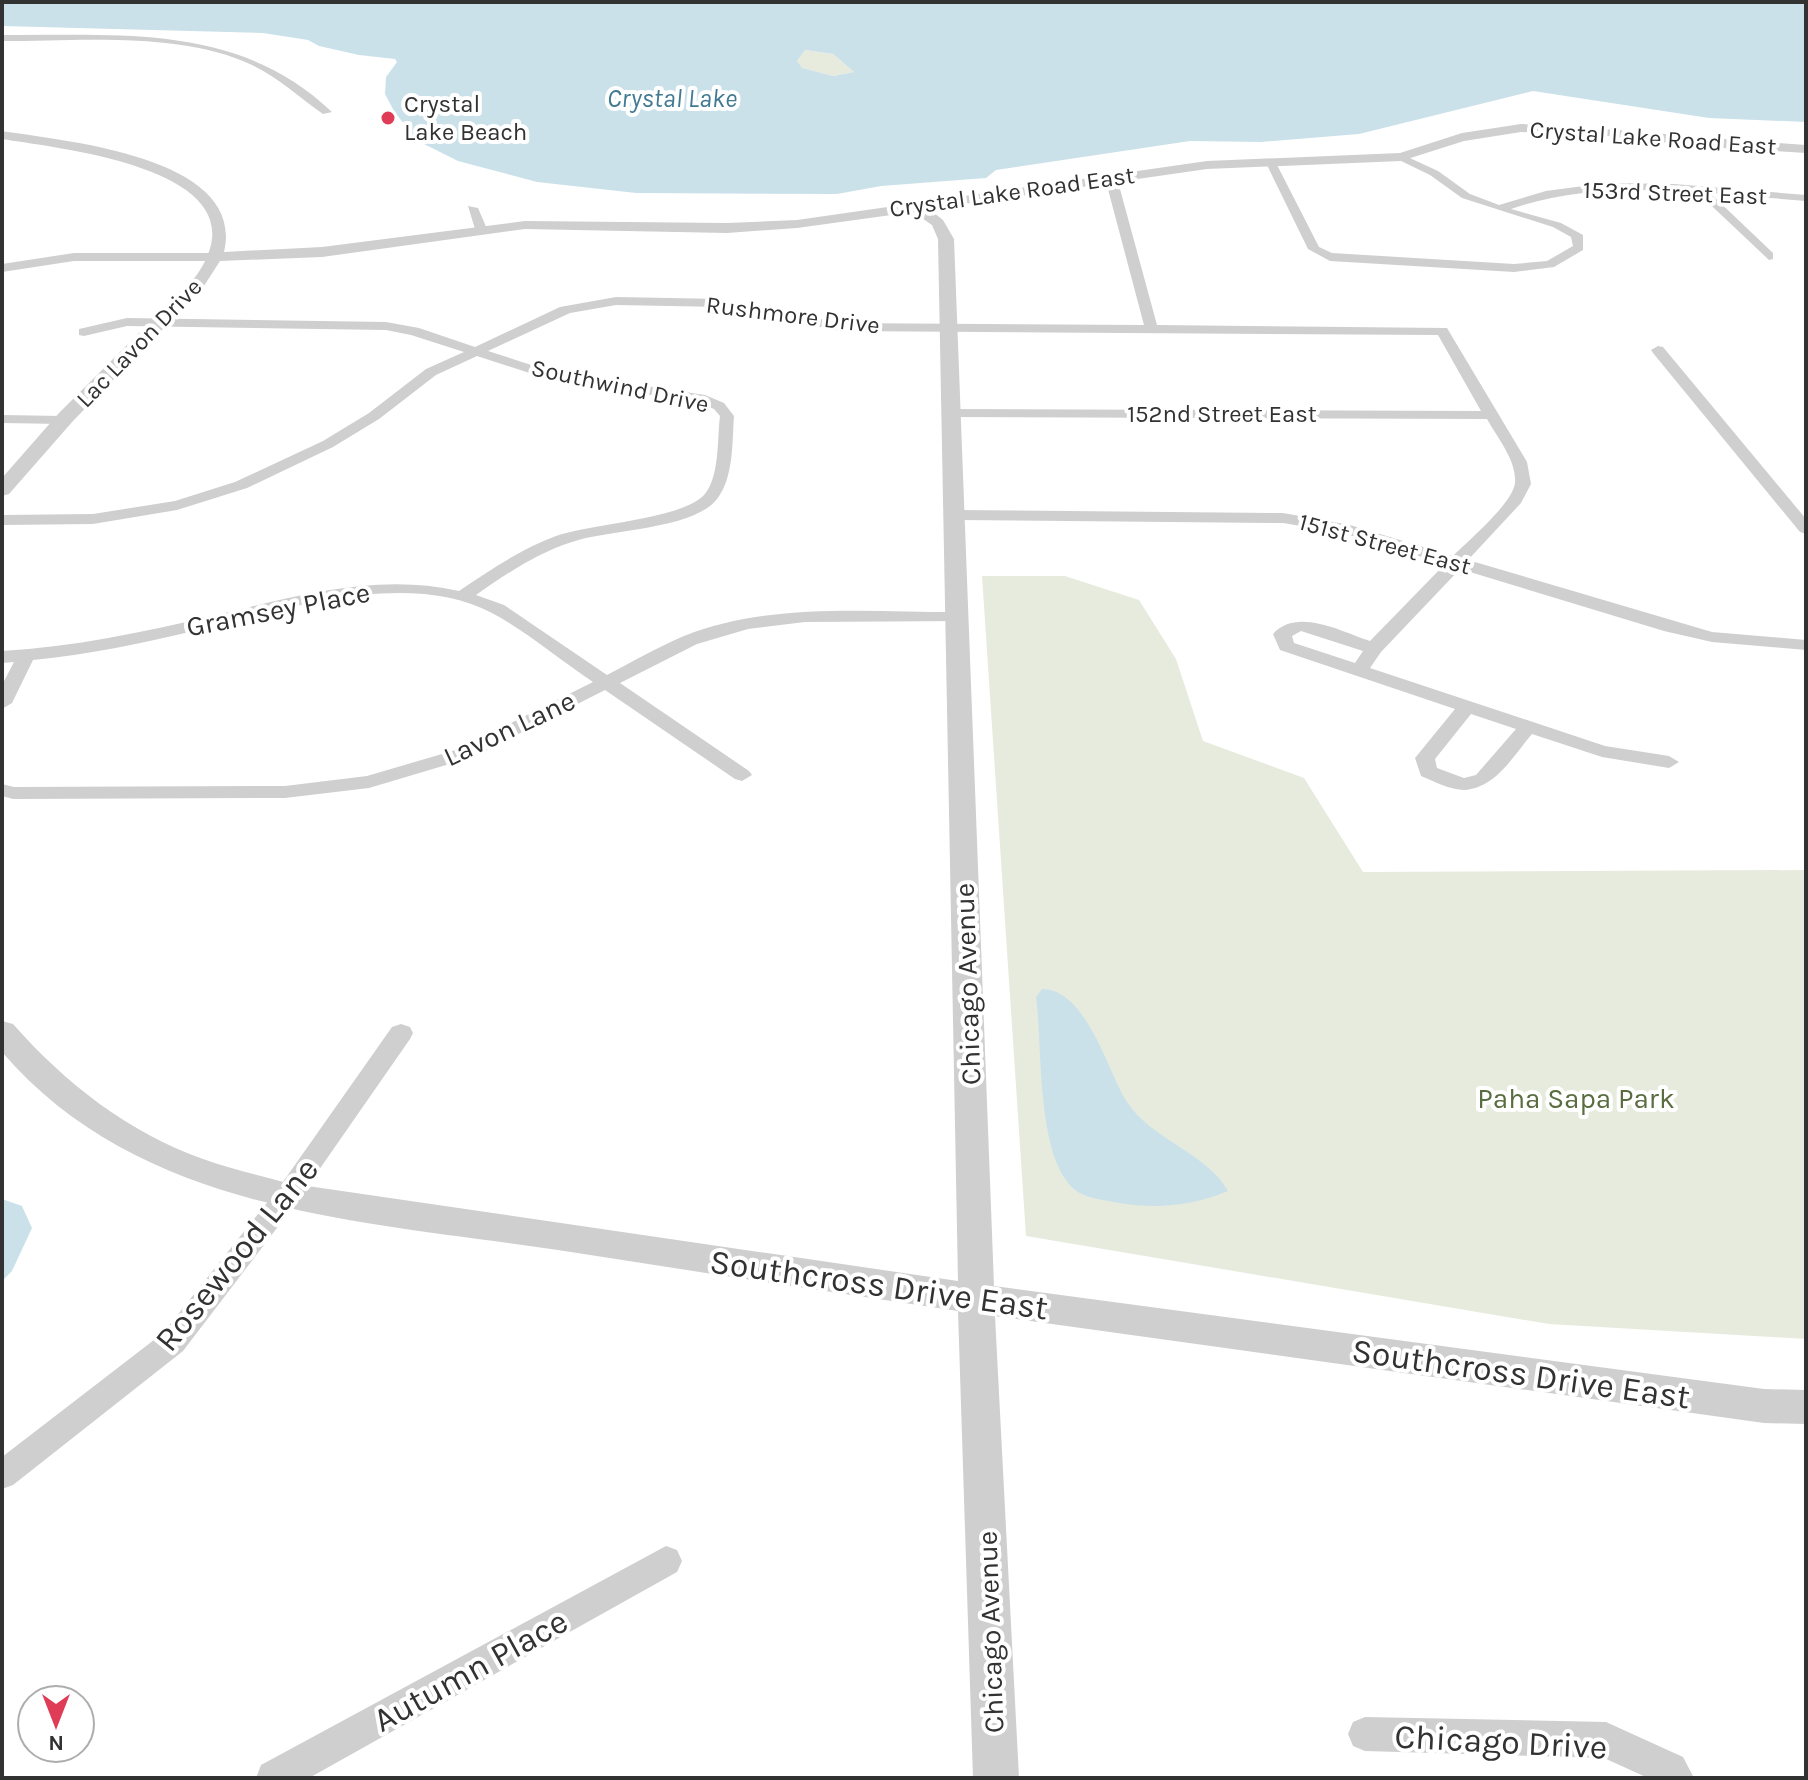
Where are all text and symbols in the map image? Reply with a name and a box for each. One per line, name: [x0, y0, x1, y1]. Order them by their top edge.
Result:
water label: Crystal Lake: [607, 83, 737, 114]
place label: Crystal Lake Beach: [404, 90, 527, 146]
marker: Crystal Lake Beach: [379, 109, 397, 127]
street label: Crystal Lake Road East: [1529, 115, 1777, 161]
street label: Crystal Lake Road East: [888, 161, 1136, 223]
street label: 153rd Street East: [1582, 176, 1768, 210]
street label: Lac Lavon Drive: [70, 273, 208, 413]
street label: Rushmore Drive: [705, 290, 881, 340]
street label: Southwind Drive: [529, 354, 711, 418]
street label: 152nd Street East: [1127, 400, 1317, 428]
street label: 151st Street East: [1296, 508, 1474, 580]
street label: Gramsey Place: [184, 576, 373, 643]
street label: Lavon Lane: [438, 684, 580, 773]
street label: Chicago Avenue: [947, 882, 988, 1086]
park label: Paha Sapa Park: [1477, 1082, 1675, 1115]
street label: Rosewood Lane: [147, 1150, 327, 1359]
street label: Southcross Drive East: [707, 1241, 1051, 1329]
street label: Southcross Drive East: [1349, 1330, 1693, 1418]
street label: Chicago Avenue: [970, 1530, 1011, 1734]
street label: Autumn Place: [366, 1601, 575, 1741]
north arrow: [16, 1684, 96, 1764]
street label: Chicago Drive: [1394, 1716, 1608, 1768]
text: N: [48, 1730, 64, 1756]

